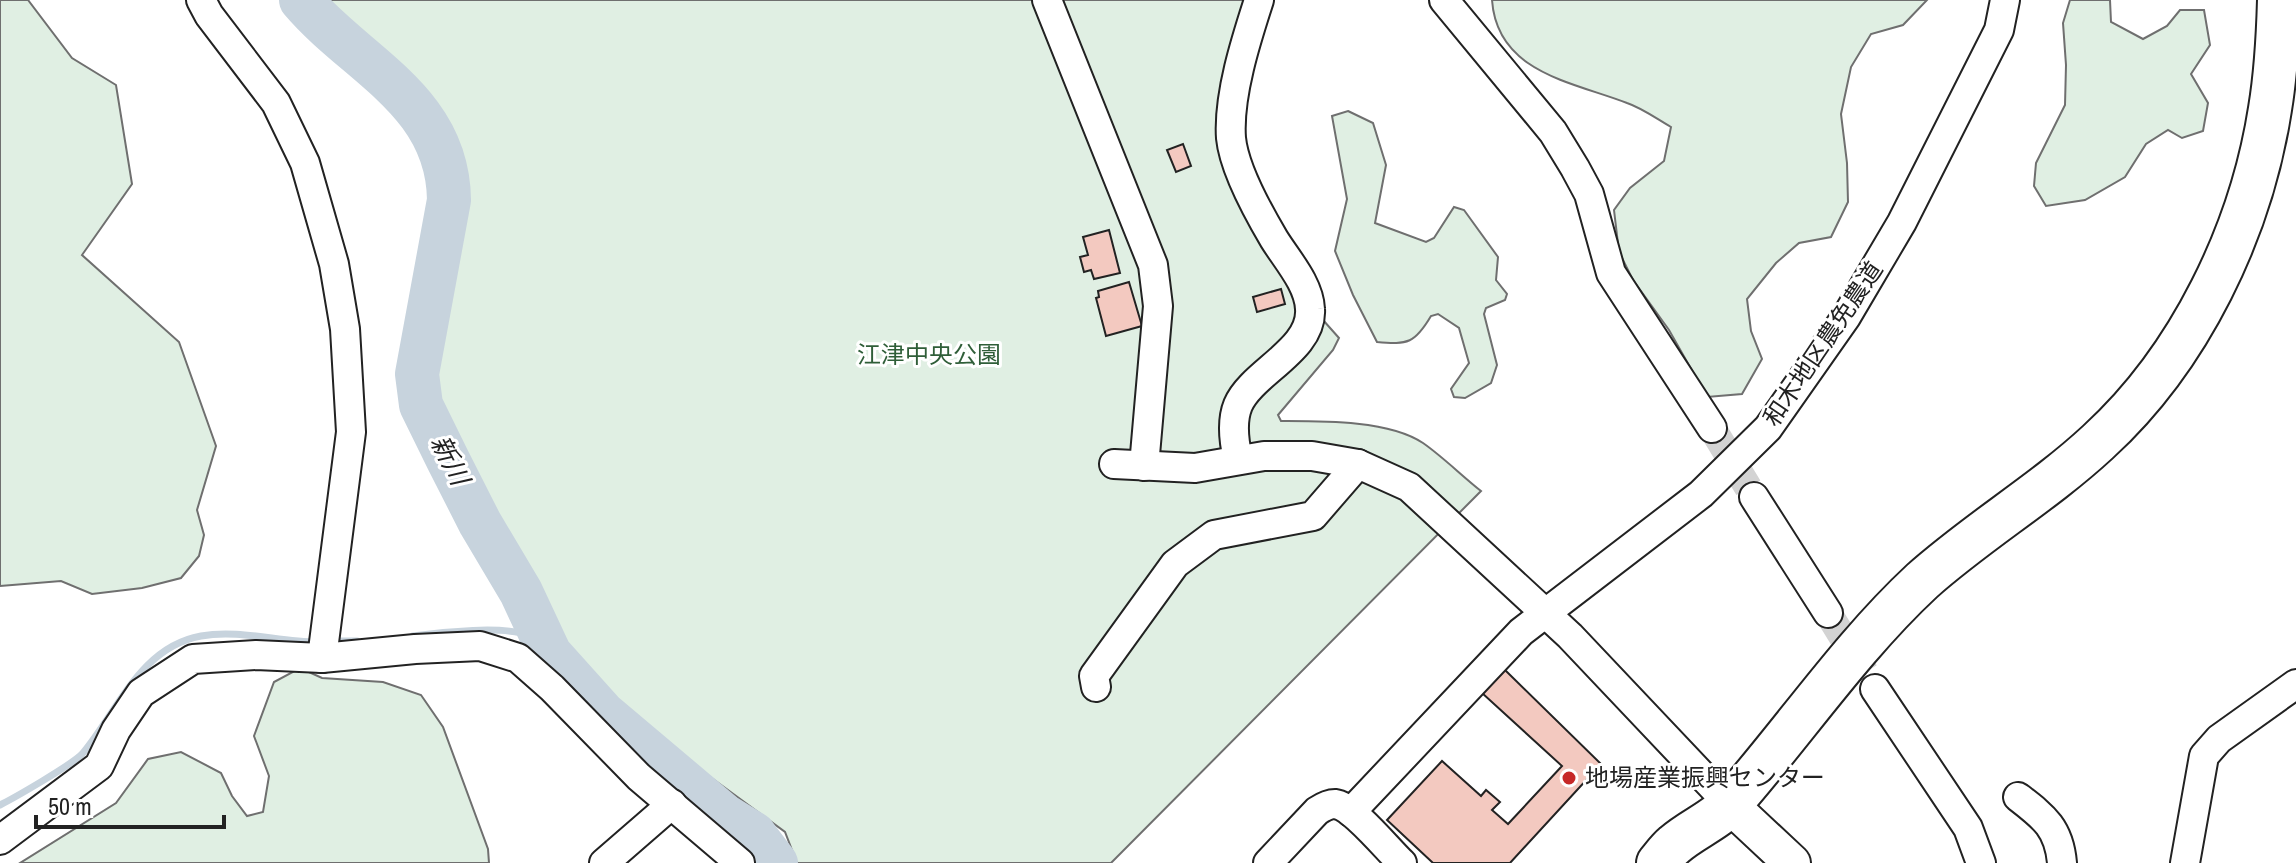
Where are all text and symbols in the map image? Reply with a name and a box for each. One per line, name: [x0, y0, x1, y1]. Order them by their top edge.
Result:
street label: 和木地区農免農道: [1755, 255, 1889, 432]
park label: 江津中央公園: [857, 338, 1001, 370]
water label: 新川: [423, 429, 479, 494]
place label: 地場産業振興センター: [1585, 761, 1825, 793]
marker: 地場産業振興センター: [1560, 769, 1578, 787]
scale bar: [36, 779, 224, 829]
text: 50 m: [48, 790, 92, 822]

